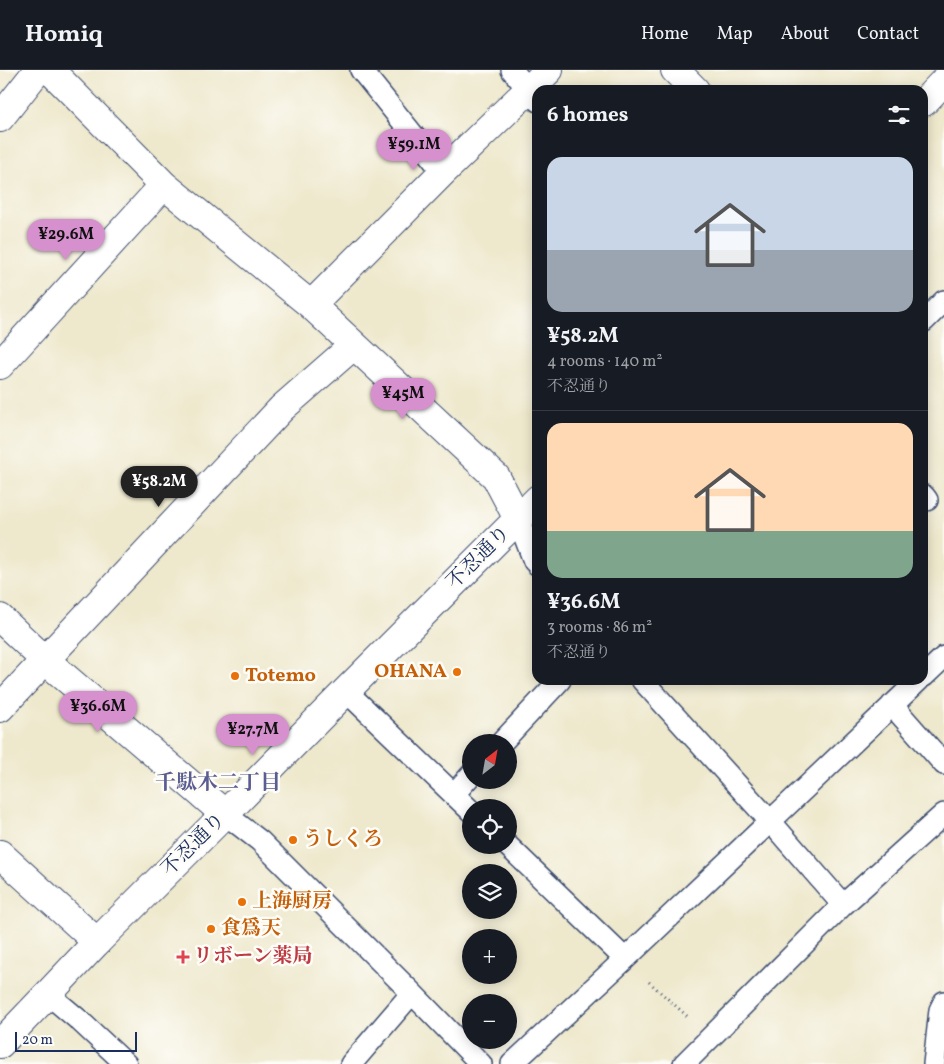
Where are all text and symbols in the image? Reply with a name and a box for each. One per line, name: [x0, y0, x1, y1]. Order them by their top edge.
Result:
text: Homiq: [25, 18, 103, 52]
text: Home: [641, 22, 689, 47]
text: Map: [717, 22, 753, 47]
text: About: [781, 22, 829, 47]
text: Contact: [857, 22, 919, 47]
text: 6 homes: [547, 101, 628, 130]
icon: filters: [885, 101, 913, 129]
pin: ¥59.1M: [373, 128, 455, 171]
text: ¥59.1M: [388, 134, 440, 156]
icon: home: [685, 190, 775, 280]
pin: ¥29.6M: [25, 218, 107, 261]
text: ¥29.6M: [38, 224, 94, 246]
text: ¥58.2M: [547, 322, 619, 351]
text: 4 rooms · 140 m²: [547, 351, 662, 373]
text: 不忍通り: [547, 376, 611, 398]
pin: ¥45M: [373, 378, 433, 420]
text: ¥45M: [382, 383, 424, 405]
icon: home: [685, 455, 775, 545]
pin: ¥58.2M: [118, 466, 200, 508]
text: ¥58.2M: [132, 471, 186, 493]
street label: 不忍通り: [441, 520, 517, 596]
text: ¥36.6M: [547, 588, 620, 617]
text: 3 rooms · 86 m²: [547, 617, 652, 639]
text: 不忍通り: [547, 642, 611, 664]
place label: OHANA: [374, 658, 447, 686]
place label: Totemo: [245, 662, 316, 690]
marker: OHANA: [451, 666, 463, 678]
marker: Totemo: [229, 670, 241, 682]
pin: ¥36.6M: [57, 690, 139, 733]
text: ¥36.6M: [70, 696, 126, 718]
pin: ¥27.7M: [212, 714, 294, 756]
text: ¥27.7M: [227, 719, 279, 741]
north arrow: [462, 734, 518, 789]
map controls: [462, 734, 517, 1049]
district label: 千駄木二丁目: [155, 769, 281, 798]
button: locate: [462, 799, 517, 854]
street label: 不忍通り: [156, 807, 232, 883]
place label: うしくろ: [303, 826, 383, 854]
marker: うしくろ: [287, 834, 299, 846]
button: layers: [462, 864, 517, 919]
place label: 上海厨房: [252, 888, 332, 916]
marker: 上海厨房: [236, 896, 248, 908]
place label: 食爲天: [221, 915, 281, 943]
marker: 食爲天: [205, 923, 217, 935]
button: +: [462, 929, 517, 984]
place label: リボーン薬局: [193, 943, 313, 971]
marker: リボーン薬局: [177, 951, 189, 963]
button: −: [462, 994, 517, 1049]
scale bar: [15, 1029, 138, 1052]
text: 20 m: [22, 1031, 53, 1050]

